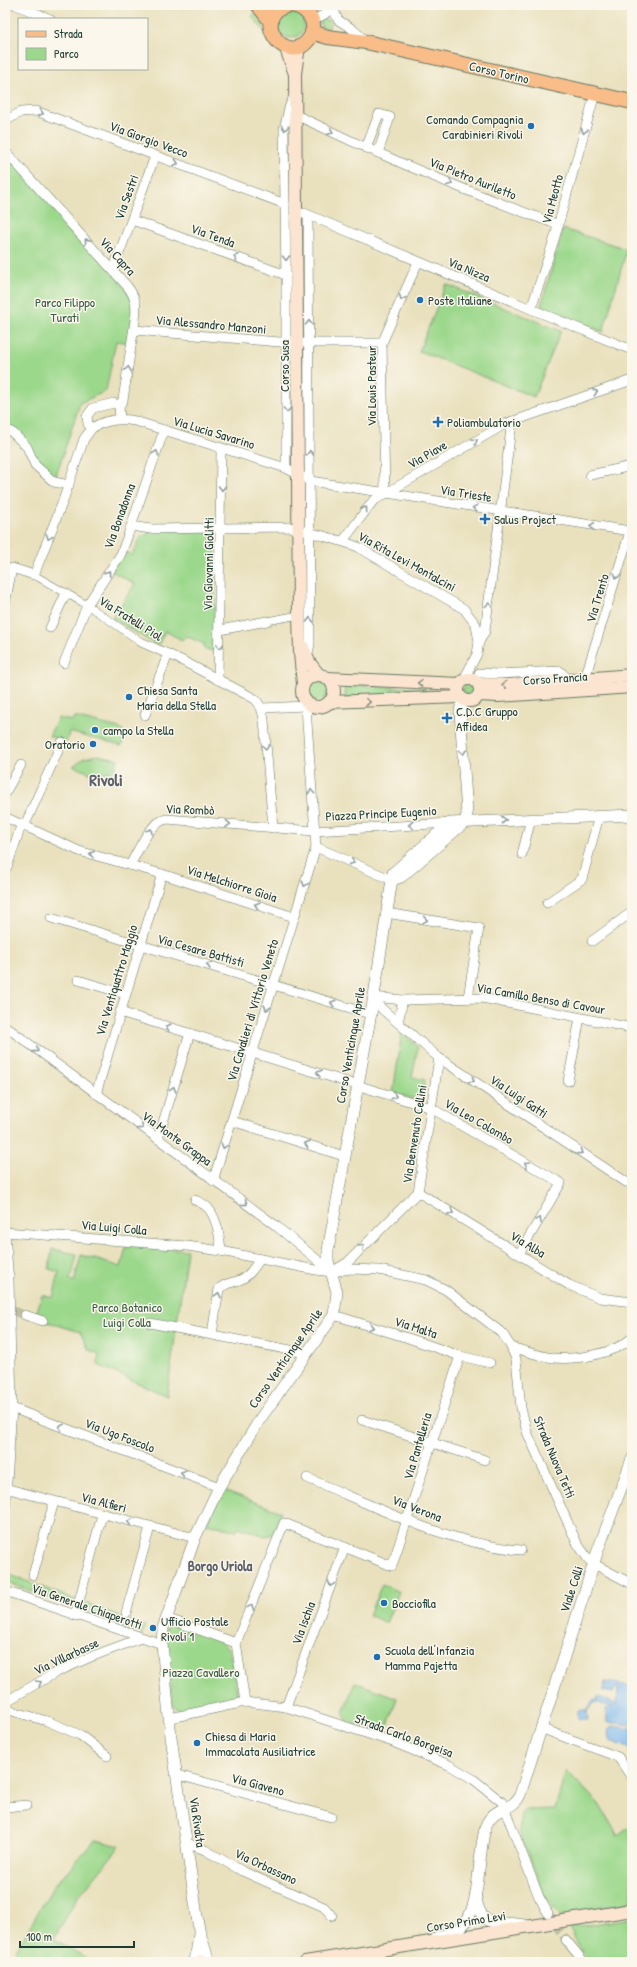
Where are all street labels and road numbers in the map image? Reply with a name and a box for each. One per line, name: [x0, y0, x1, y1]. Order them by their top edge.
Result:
street label: Corso Torino: [467, 56, 531, 88]
street label: Via Giorgio Vecco: [107, 116, 191, 162]
street label: Via Pietro Auriletto: [427, 152, 519, 204]
street label: Via Sestri: [110, 172, 142, 222]
street label: Via Meotto: [537, 172, 567, 226]
street label: Via Tenda: [188, 219, 238, 251]
street label: Via Capra: [96, 233, 140, 279]
street label: Via Nizza: [445, 252, 493, 286]
street label: Via Alessandro Manzoni: [155, 310, 267, 338]
street label: Corso Susa: [275, 340, 293, 392]
street label: Via Louis Pasteur: [362, 346, 380, 426]
street label: Via Lucia Savarino: [171, 411, 257, 453]
street label: Via Piave: [404, 435, 450, 473]
street label: Via Trieste: [439, 480, 493, 506]
street label: Via Bonadonna: [99, 481, 139, 551]
street label: Via Giovanni Giolitti: [198, 517, 218, 611]
street label: Via Rita Levi Montalcini: [355, 527, 459, 595]
street label: Via Trento: [581, 571, 613, 625]
street label: Via Fratelli Piol: [96, 591, 167, 645]
street label: Corso Francia: [522, 667, 588, 689]
street label: Via Rombò: [165, 799, 215, 819]
street label: Piazza Principe Eugenio: [325, 801, 437, 825]
street label: Via Melchiorre Gioia: [185, 860, 279, 906]
street label: Via Ventiquattro Maggio: [91, 922, 141, 1038]
street label: Via Cesare Battisti: [155, 929, 247, 971]
street label: Via Cavalieri di Vittorio Veneto: [222, 937, 282, 1083]
street label: Via Camillo Benso di Cavour: [475, 978, 607, 1018]
street label: Corso Venticinque Aprile: [331, 985, 369, 1105]
street label: Via Luigi Gatti: [487, 1070, 551, 1122]
street label: Via Benvenuto Cellini: [397, 1083, 431, 1185]
street label: Via Leo Colombo: [441, 1094, 517, 1148]
street label: Via Monte Grappa: [138, 1107, 216, 1169]
street label: Via Luigi Colla: [80, 1215, 148, 1239]
street label: Via Alba: [507, 1226, 549, 1262]
street label: Corso Venticinque Aprile: [244, 1305, 326, 1411]
street label: Via Malta: [392, 1312, 440, 1342]
street label: Via Pantelleria: [398, 1410, 436, 1482]
street label: Via Ugo Foscolo: [82, 1413, 158, 1457]
street label: Strada Nuova Tetti: [530, 1413, 580, 1501]
street label: Via Alfieri: [79, 1487, 129, 1517]
street label: Via Verona: [389, 1490, 445, 1526]
street label: Viale Colli: [555, 1563, 587, 1615]
street label: Via Generale Chiaperotti: [29, 1579, 145, 1633]
street label: Via Ischia: [287, 1599, 319, 1647]
street label: Via Villarbasse: [31, 1633, 101, 1679]
street label: Strada Carlo Borgeisa: [352, 1709, 456, 1761]
street label: Via Giaveno: [230, 1768, 286, 1800]
street label: Via Rivalta: [186, 1796, 210, 1848]
street label: Via Orbassano: [232, 1844, 300, 1888]
street label: Corso Primo Levi: [425, 1906, 507, 1936]

